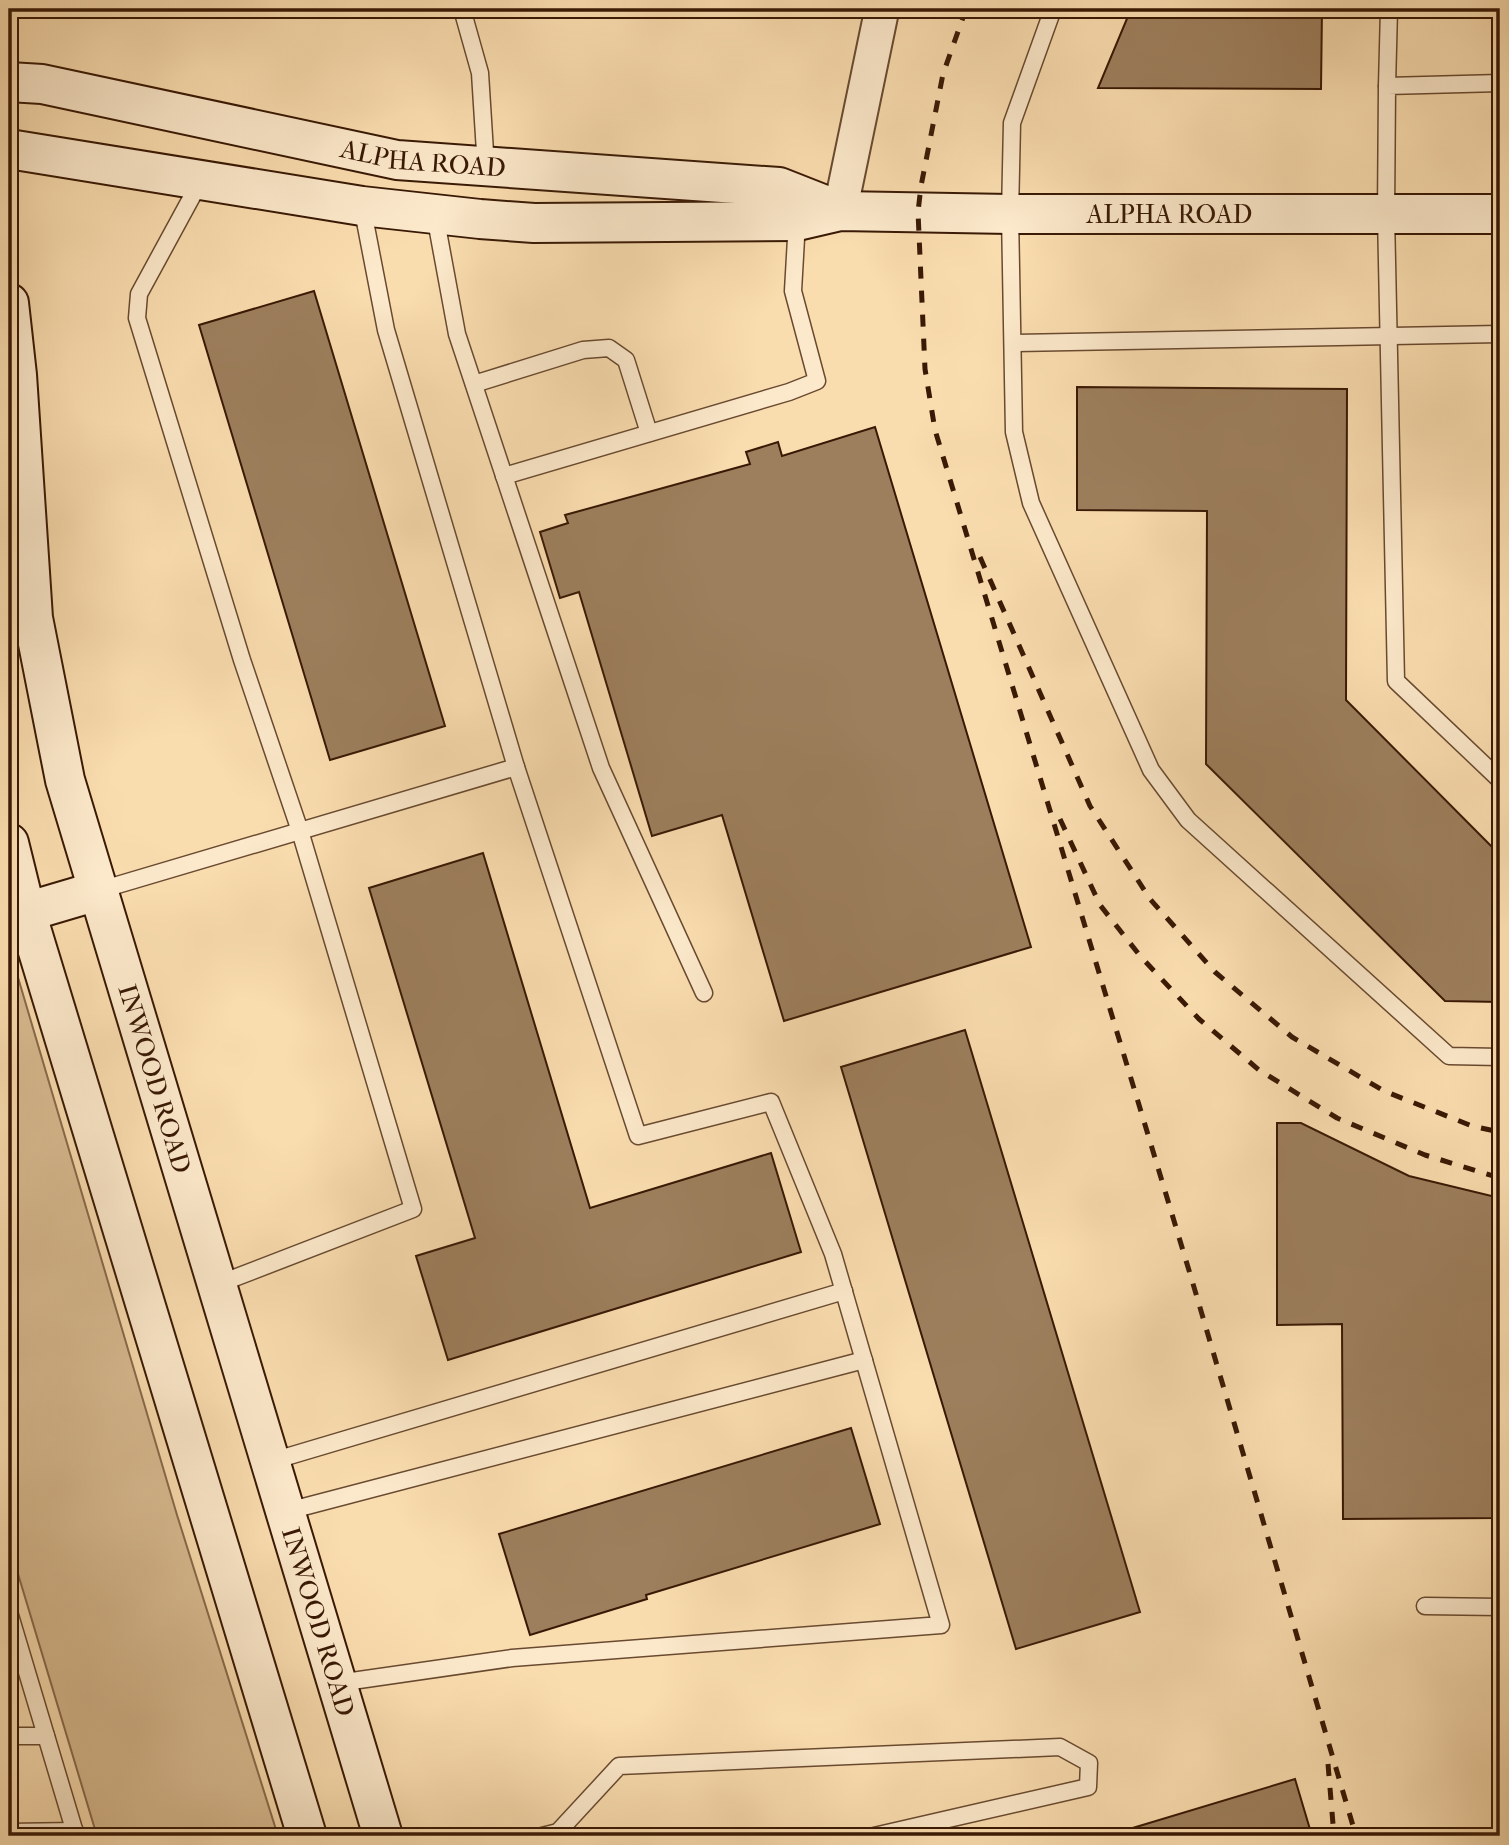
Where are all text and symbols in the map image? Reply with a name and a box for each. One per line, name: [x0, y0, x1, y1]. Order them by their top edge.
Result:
street label: ALPHA ROAD: [337, 133, 507, 183]
street label: ALPHA ROAD: [1085, 199, 1252, 230]
street label: INWOOD ROAD: [112, 980, 198, 1177]
street label: INWOOD ROAD: [275, 1523, 362, 1720]

